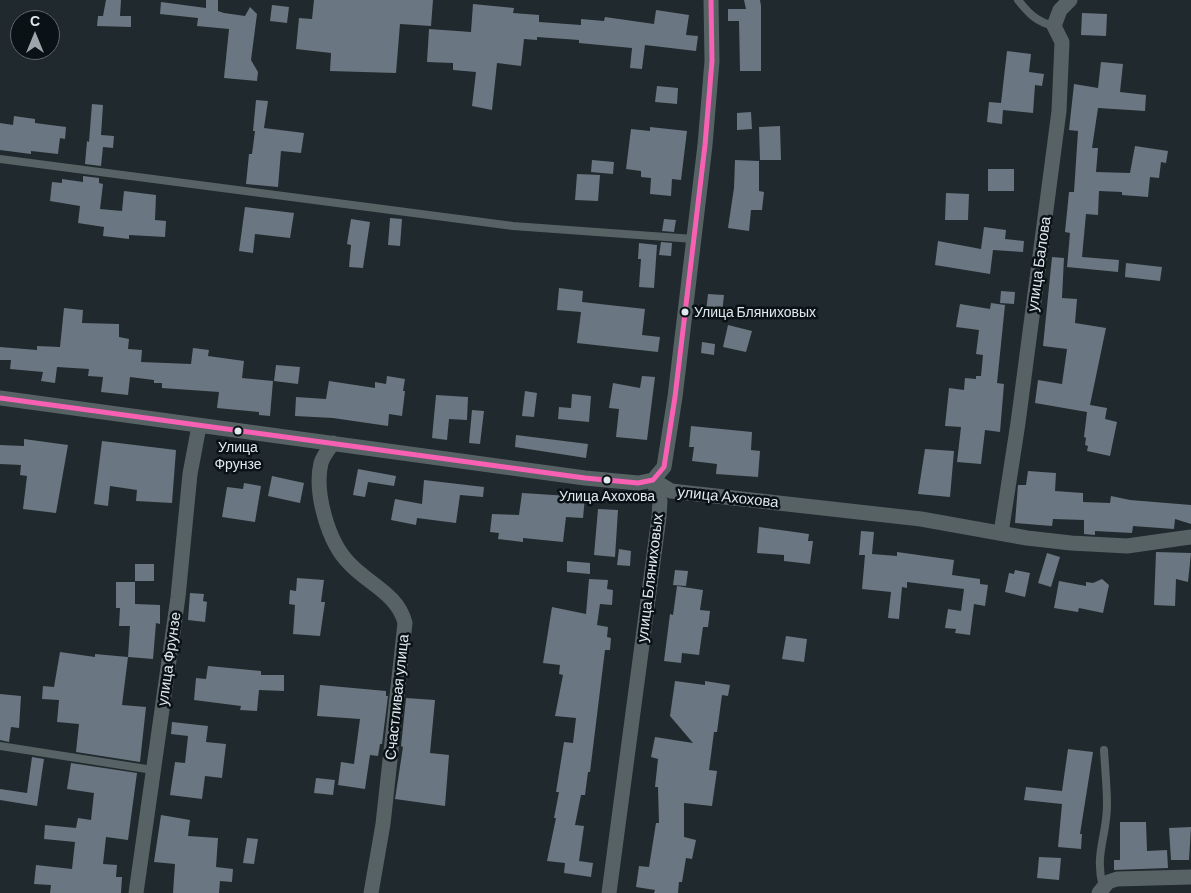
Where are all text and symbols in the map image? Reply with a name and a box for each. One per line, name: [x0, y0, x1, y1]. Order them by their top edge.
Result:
north arrow: [10, 10, 60, 60]
text: С: [30, 12, 40, 29]
street label: улица Балова: [1023, 215, 1055, 313]
place label: Улица Бляниховых: [694, 304, 816, 320]
marker: Улица Бляниховых: [680, 307, 690, 317]
marker: Улица Фрунзе: [233, 426, 243, 436]
place label: Улица Фрунзе: [214, 439, 262, 472]
marker: Улица Ахохова: [602, 475, 612, 485]
street label: улица Ахохова: [677, 483, 779, 511]
place label: Улица Ахохова: [559, 488, 655, 504]
street label: улица Бляниховых: [633, 513, 667, 643]
street label: улица Фрунзе: [154, 611, 184, 707]
street label: Счастливая улица: [381, 633, 413, 761]

